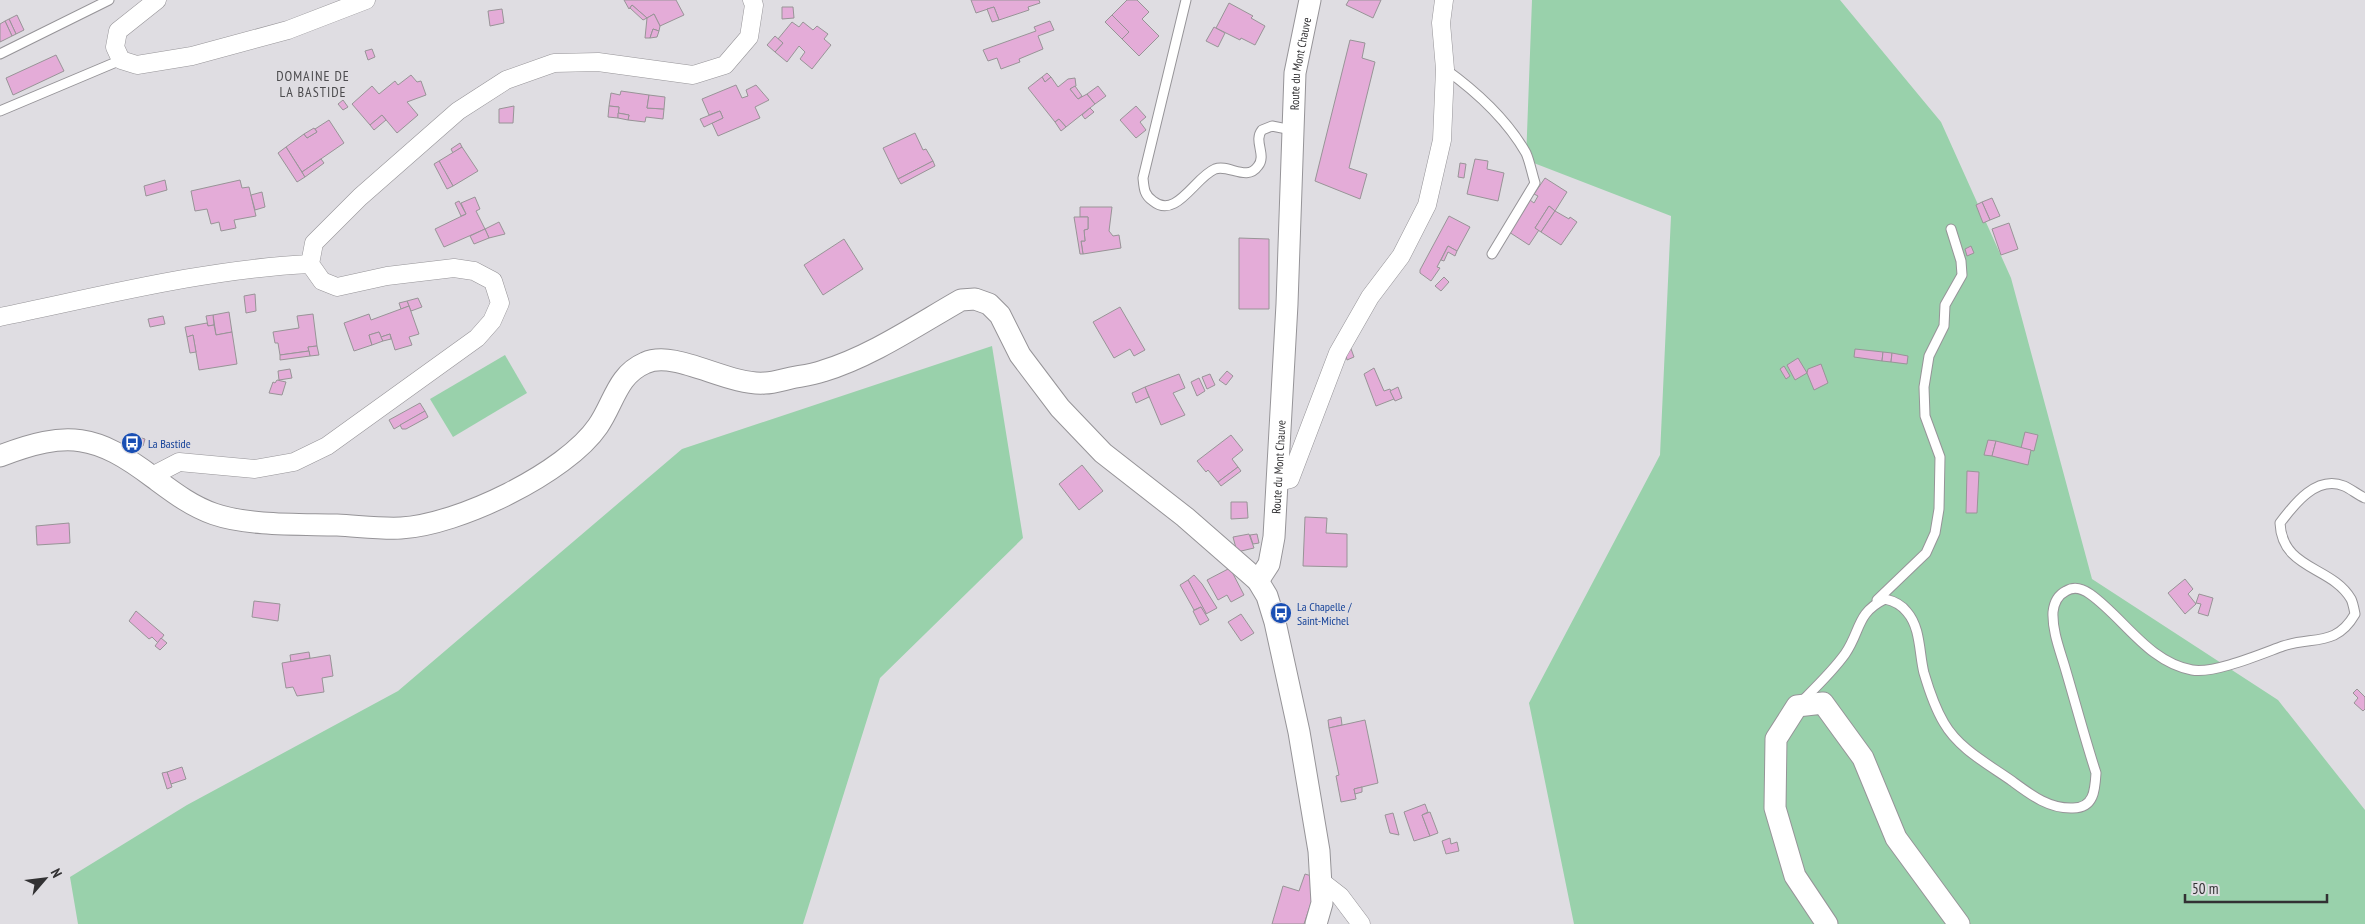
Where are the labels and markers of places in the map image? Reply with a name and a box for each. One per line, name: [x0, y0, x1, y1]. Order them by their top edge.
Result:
bus stop icon: La Bastide: [120, 431, 144, 455]
place label: La Bastide: [148, 436, 191, 451]
place label: La Chapelle / Saint-Michel: [1297, 599, 1352, 628]
bus stop icon: La Chapelle / Saint-Michel: [1269, 601, 1293, 625]

